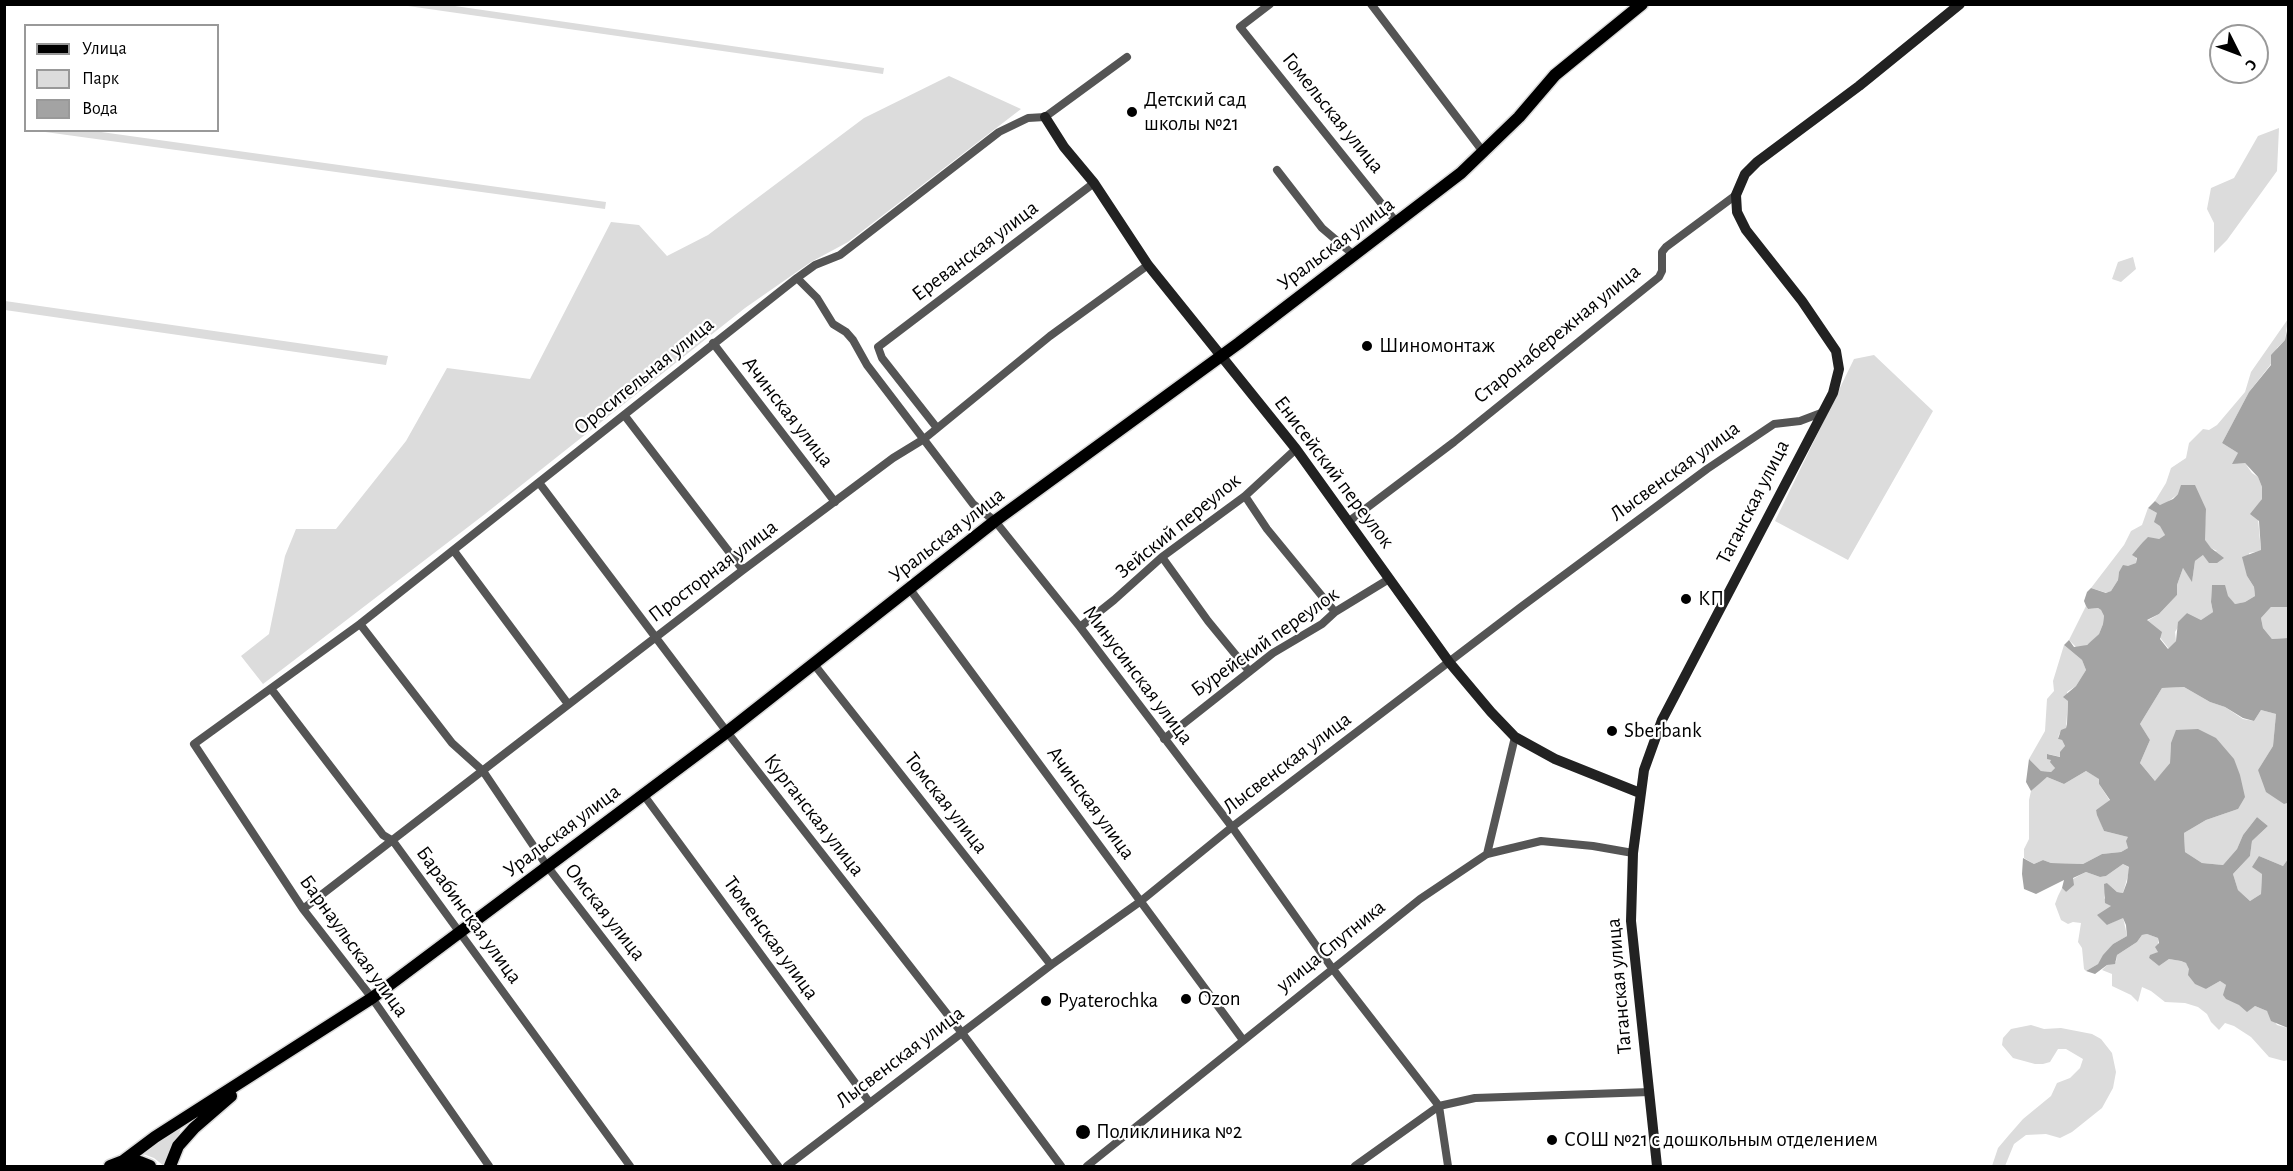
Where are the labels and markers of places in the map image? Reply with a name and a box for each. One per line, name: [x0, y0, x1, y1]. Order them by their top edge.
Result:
place label: Детский сад школы №21: [1144, 87, 1247, 137]
marker: Детский сад школы №21: [1125, 105, 1139, 119]
place label: Шиномонтаж: [1379, 333, 1495, 359]
marker: Шиномонтаж: [1360, 339, 1374, 353]
place label: КП: [1698, 586, 1724, 612]
marker: КП: [1679, 592, 1693, 606]
place label: Sberbank: [1624, 718, 1702, 744]
marker: Sberbank: [1605, 724, 1619, 738]
place label: Ozon: [1198, 986, 1241, 1012]
place label: Pyaterochka: [1058, 988, 1158, 1014]
marker: Ozon: [1179, 992, 1193, 1006]
marker: Pyaterochka: [1039, 994, 1053, 1008]
place label: Поликлиника №2: [1096, 1119, 1242, 1145]
marker: Поликлиника №2: [1074, 1123, 1092, 1141]
place label: СОШ №21 с дошкольным отделением: [1564, 1127, 1878, 1153]
marker: СОШ №21 с дошкольным отделением: [1545, 1133, 1559, 1147]

